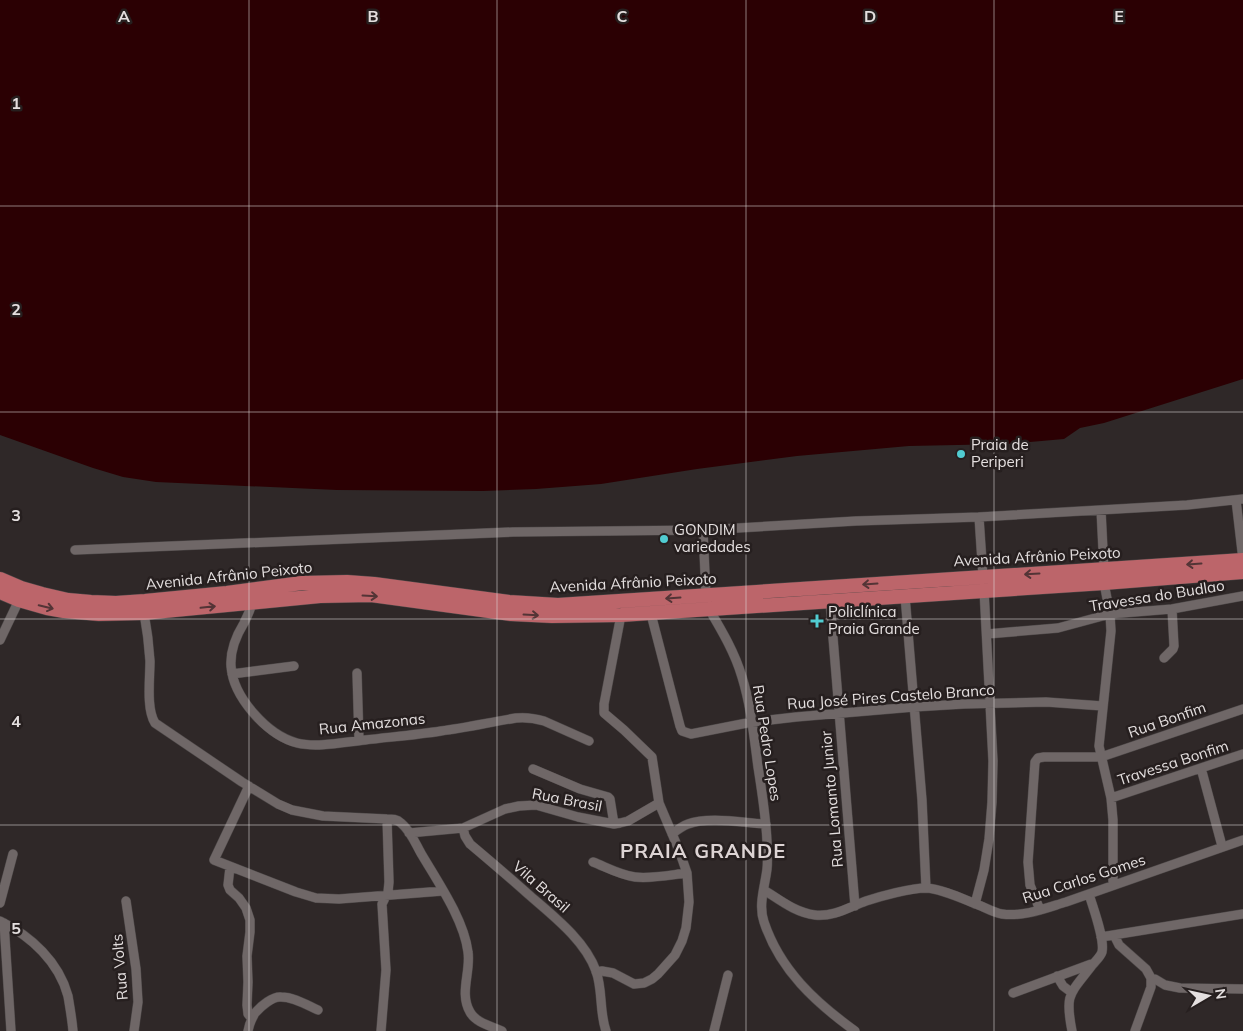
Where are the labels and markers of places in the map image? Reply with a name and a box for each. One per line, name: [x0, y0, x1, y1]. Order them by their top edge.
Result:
place label: Praia de Periperi: [971, 435, 1029, 471]
marker: Praia de Periperi: [955, 448, 967, 460]
place label: GONDIM variedades: [674, 520, 751, 556]
marker: GONDIM variedades: [658, 533, 670, 545]
place label: Policlínica Praia Grande: [828, 602, 920, 638]
marker: Policlínica Praia Grande: [810, 614, 824, 628]

